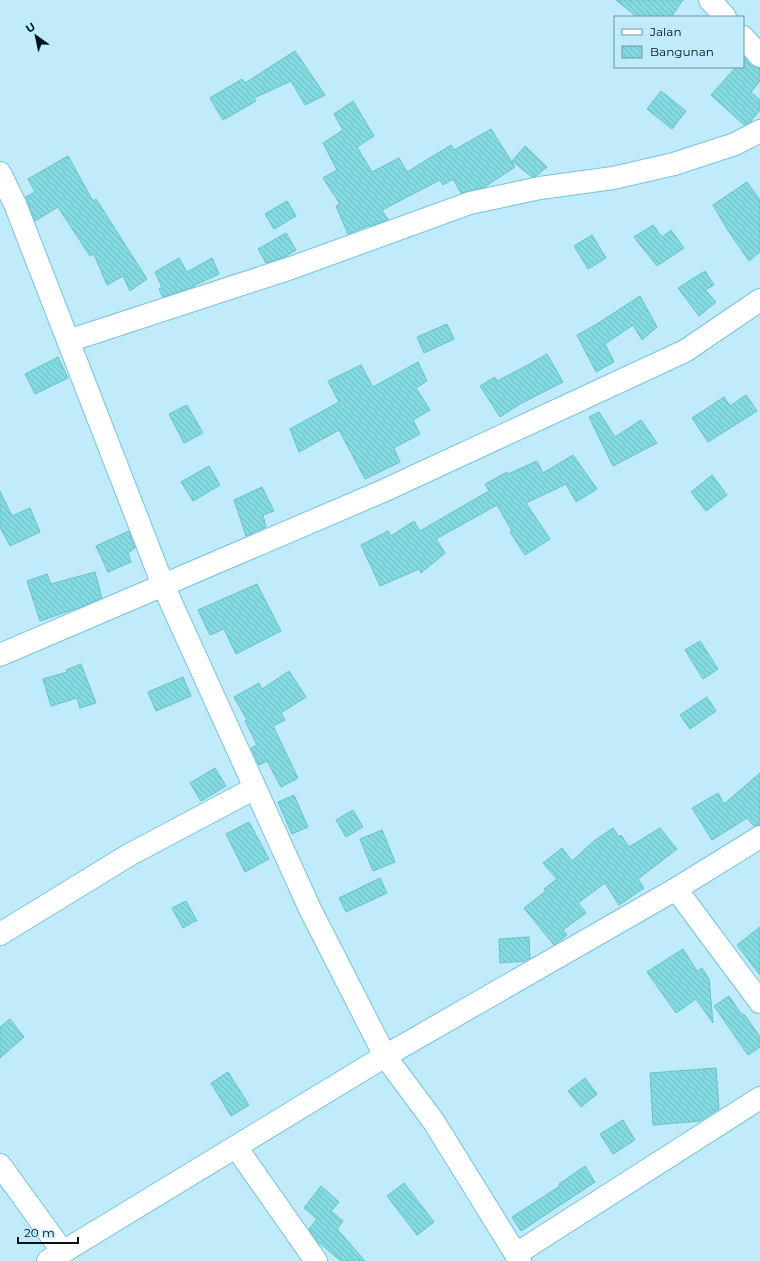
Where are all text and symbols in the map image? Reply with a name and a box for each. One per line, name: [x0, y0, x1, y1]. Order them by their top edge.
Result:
north arrow: [16, 16, 56, 56]
legend: [614, 16, 744, 68]
text: U: [23, 19, 38, 36]
text: Jalan: [649, 24, 682, 39]
text: Bangunan: [650, 44, 714, 59]
scale bar: [18, 1219, 78, 1245]
text: 20 m: [24, 1225, 55, 1240]

